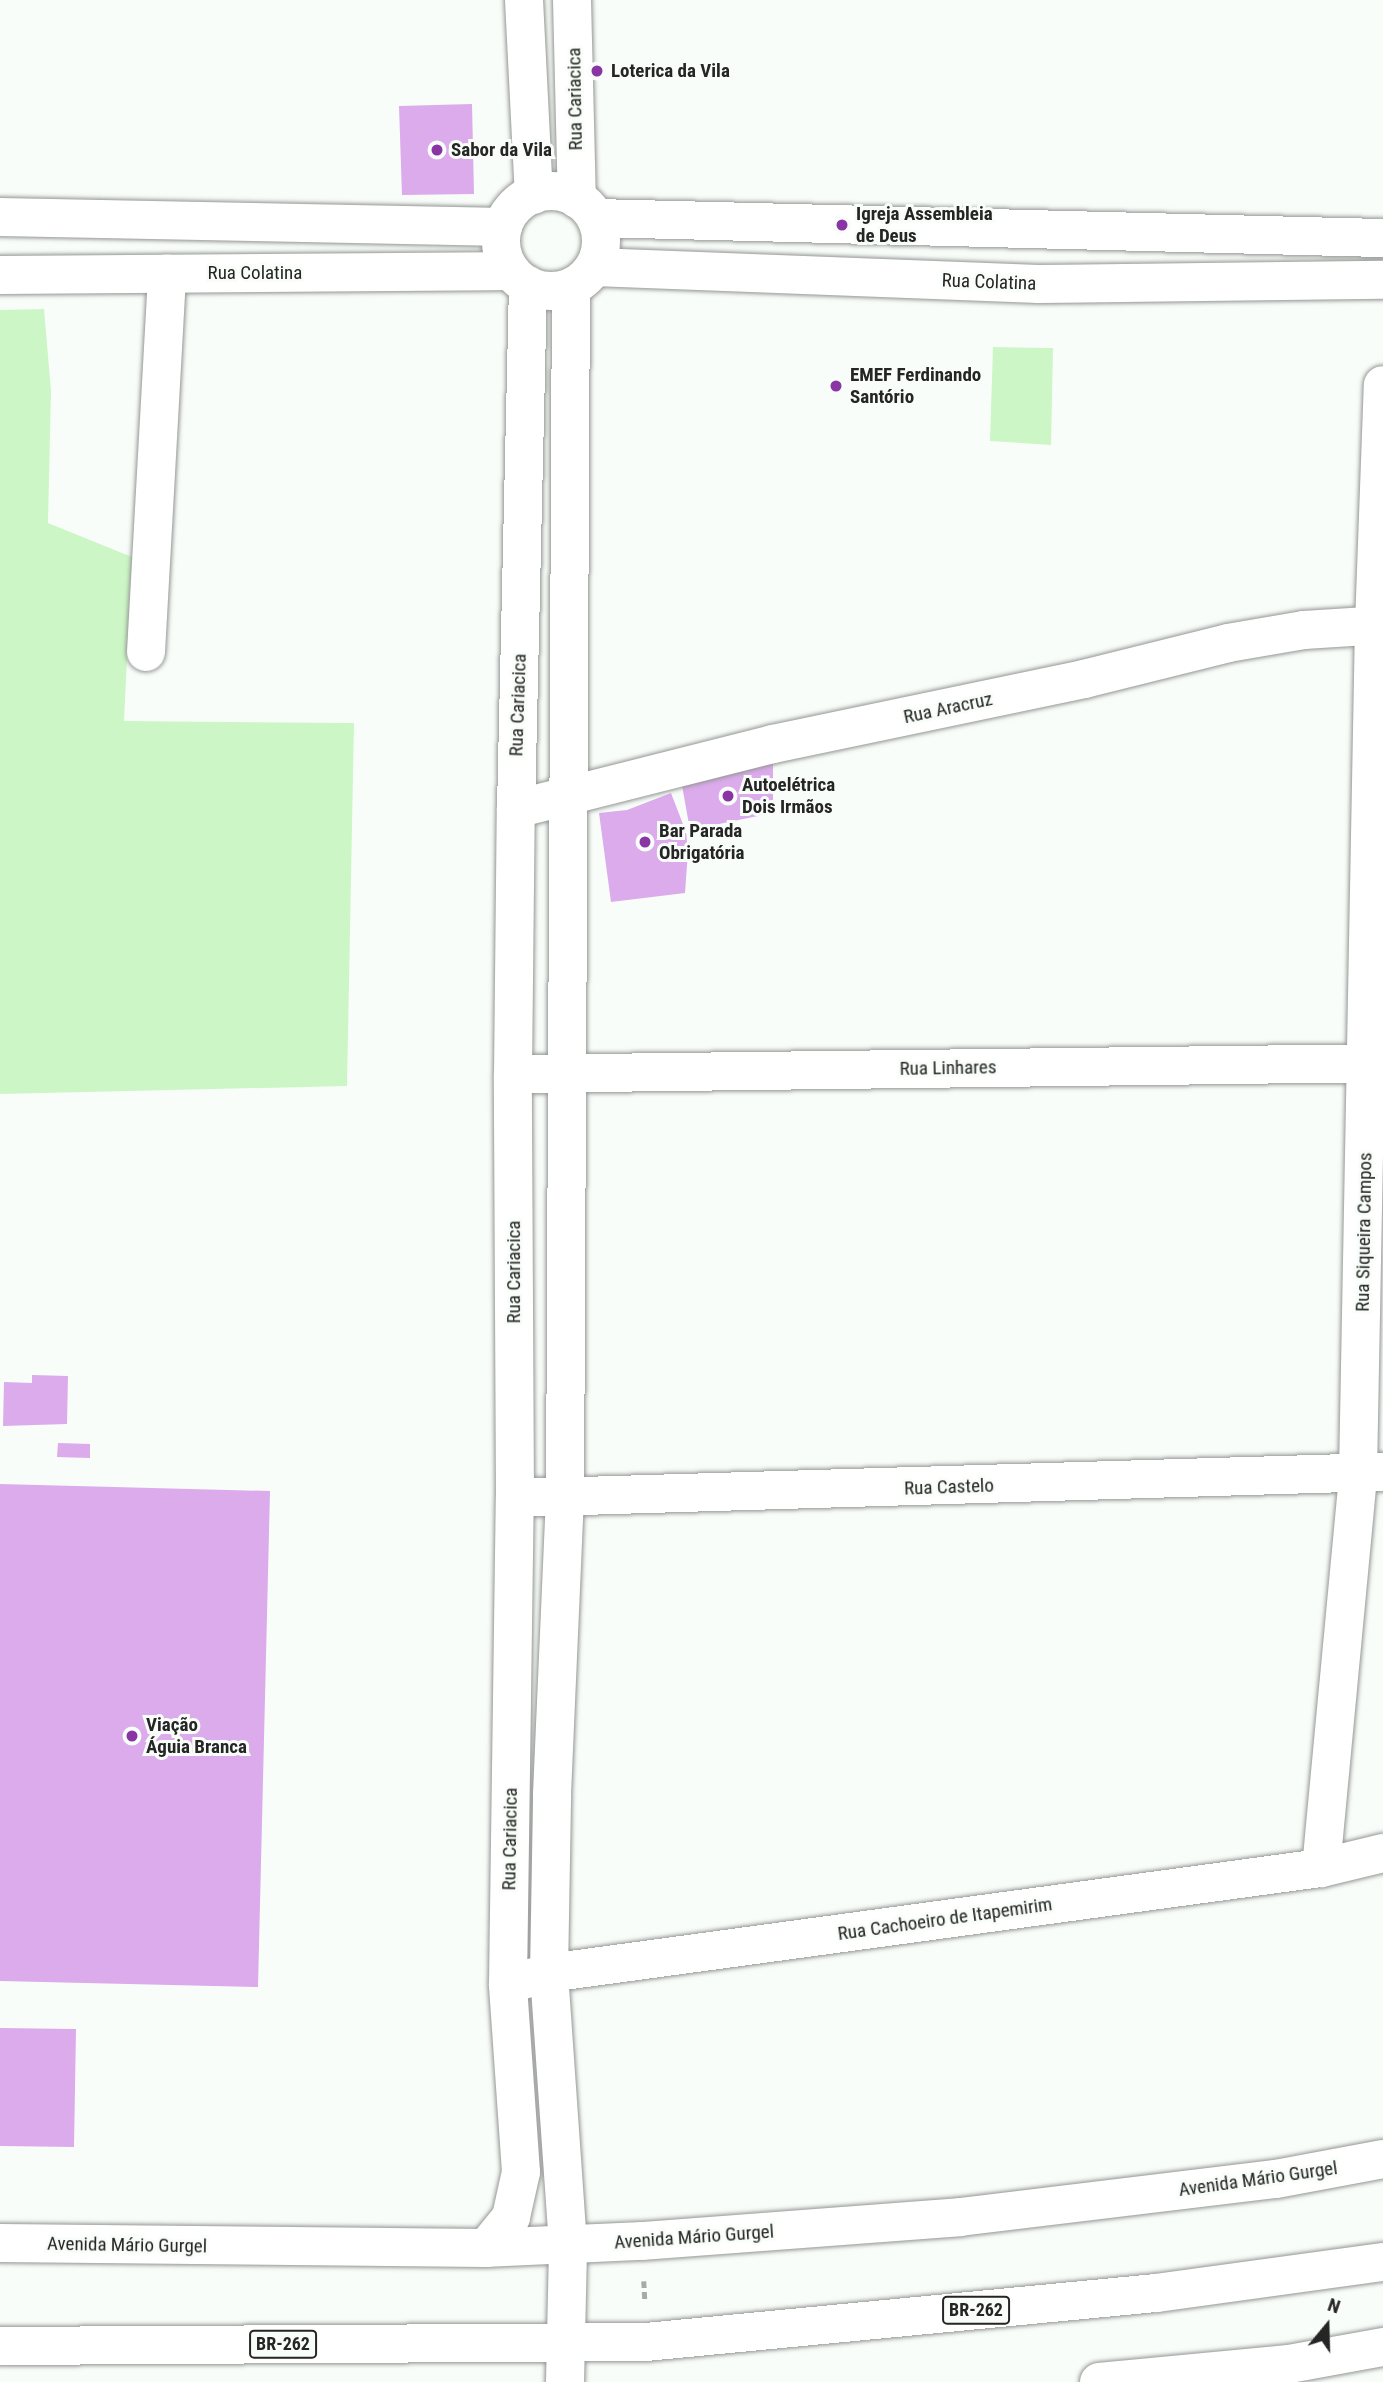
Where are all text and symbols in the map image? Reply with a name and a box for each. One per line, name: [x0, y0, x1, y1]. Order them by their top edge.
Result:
street label: Rua Cariacica: [563, 47, 587, 151]
place label: Loterica da Vila: [611, 60, 730, 82]
marker: Loterica da Vila: [589, 63, 605, 79]
place label: Sabor da Vila: [451, 139, 552, 161]
marker: Sabor da Vila: [429, 142, 445, 158]
place label: Igreja Assembleia de Deus: [856, 203, 993, 247]
marker: Igreja Assembleia de Deus: [834, 217, 850, 233]
street label: Rua Colatina: [208, 262, 302, 284]
street label: Rua Colatina: [941, 269, 1037, 295]
place label: EMEF Ferdinando Santório: [850, 364, 981, 408]
marker: EMEF Ferdinando Santório: [828, 378, 844, 394]
street label: Rua Cariacica: [505, 653, 531, 757]
street label: Rua Aracruz: [901, 687, 995, 729]
place label: Autoelétrica Dois Irmãos: [742, 774, 835, 818]
marker: Autoelétrica Dois Irmãos: [720, 788, 736, 804]
place label: Bar Parada Obrigatória: [659, 820, 745, 864]
marker: Bar Parada Obrigatória: [637, 834, 653, 850]
street label: Rua Linhares: [899, 1056, 997, 1080]
street label: Rua Siqueira Campos: [1351, 1152, 1377, 1312]
street label: Rua Cariacica: [503, 1221, 525, 1323]
street label: Rua Castelo: [904, 1474, 994, 1500]
place label: Viação Águia Branca: [146, 1714, 247, 1758]
marker: Viação Águia Branca: [124, 1728, 140, 1744]
street label: Rua Cariacica: [498, 1787, 522, 1891]
street label: Rua Cachoeiro de Itapemirim: [836, 1893, 1054, 1945]
street label: Avenida Mário Gurgel: [1177, 2157, 1339, 2201]
street label: Avenida Mário Gurgel: [613, 2220, 775, 2254]
street label: Avenida Mário Gurgel: [47, 2232, 207, 2258]
north arrow: [1292, 2291, 1362, 2361]
text: N: [1325, 2293, 1343, 2318]
road number: BR-262: [941, 2296, 1011, 2324]
road number: BR-262: [248, 2330, 318, 2358]

